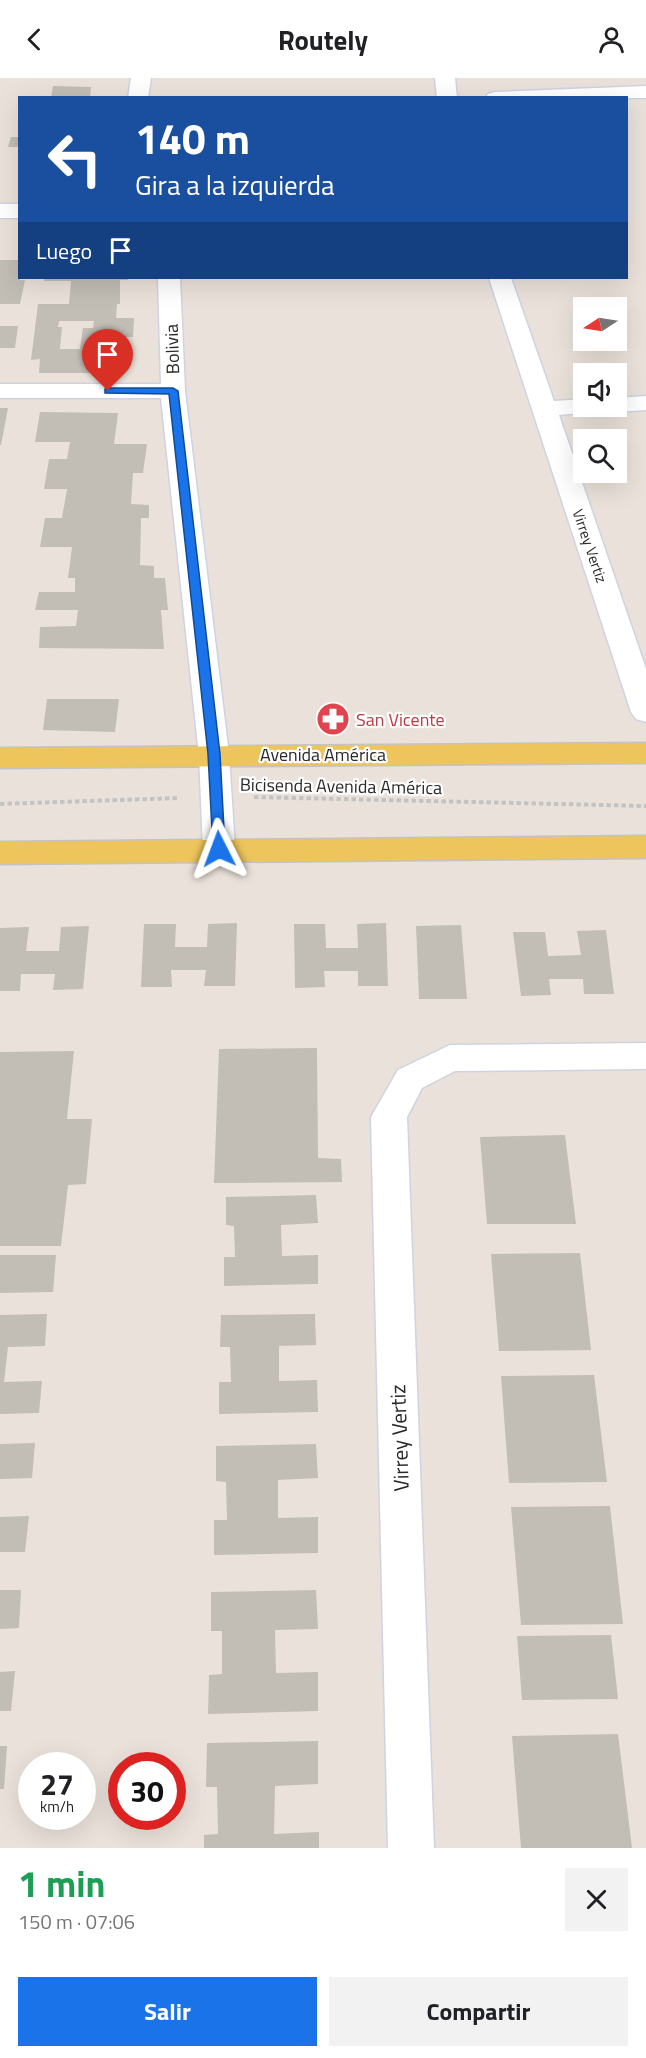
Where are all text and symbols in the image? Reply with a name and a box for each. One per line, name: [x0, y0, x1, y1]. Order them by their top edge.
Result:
text: Routely: [278, 19, 368, 60]
icon: back: [18, 23, 51, 56]
icon: person: [595, 23, 628, 56]
text: 140 m: [135, 106, 250, 170]
icon: left: [36, 120, 114, 198]
text: Gira a la izquierda: [135, 164, 335, 205]
text: Luego: [36, 234, 92, 268]
icon: arrive: [104, 234, 137, 267]
north arrow: [573, 297, 627, 351]
map controls: [573, 297, 627, 483]
street label: Bolivia: [158, 323, 186, 375]
pin: [82, 329, 133, 391]
icon: arrive: [91, 338, 124, 371]
button: sound: [573, 363, 627, 417]
button: search: [573, 429, 627, 483]
street label: Virrey Vertiz: [567, 506, 613, 586]
pharmacy icon: San Vicente: [315, 701, 351, 737]
place label: San Vicente: [356, 706, 445, 733]
street label: Avenida América: [260, 741, 386, 768]
street label: Bicisenda Avenida América: [240, 771, 442, 801]
position arrow: [187, 817, 251, 881]
street label: Virrey Vertiz: [381, 1384, 417, 1492]
speed limit sign: 30: [108, 1752, 186, 1830]
text: 27: [40, 1761, 74, 1807]
text: km/h: [40, 1795, 74, 1818]
text: 1 min: [18, 1856, 105, 1911]
button: close: [565, 1868, 628, 1931]
text: 150 m · 07:06: [18, 1906, 135, 1937]
button: Salir: [18, 1977, 317, 2046]
button: Compartir: [329, 1977, 628, 2046]

